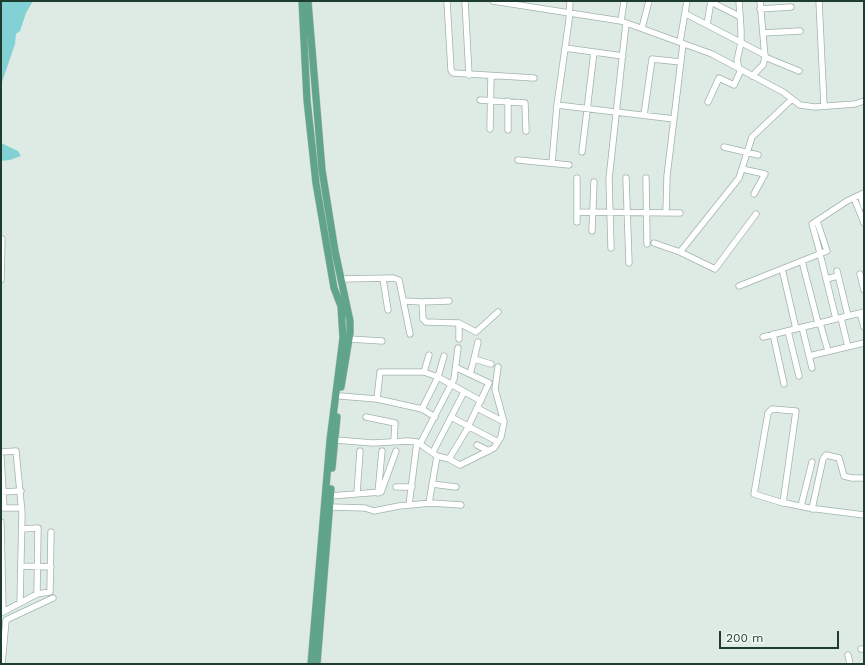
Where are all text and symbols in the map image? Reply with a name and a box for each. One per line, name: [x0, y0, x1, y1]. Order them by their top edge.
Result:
scale bar: [721, 623, 841, 649]
text: 200 m: [726, 631, 763, 645]

